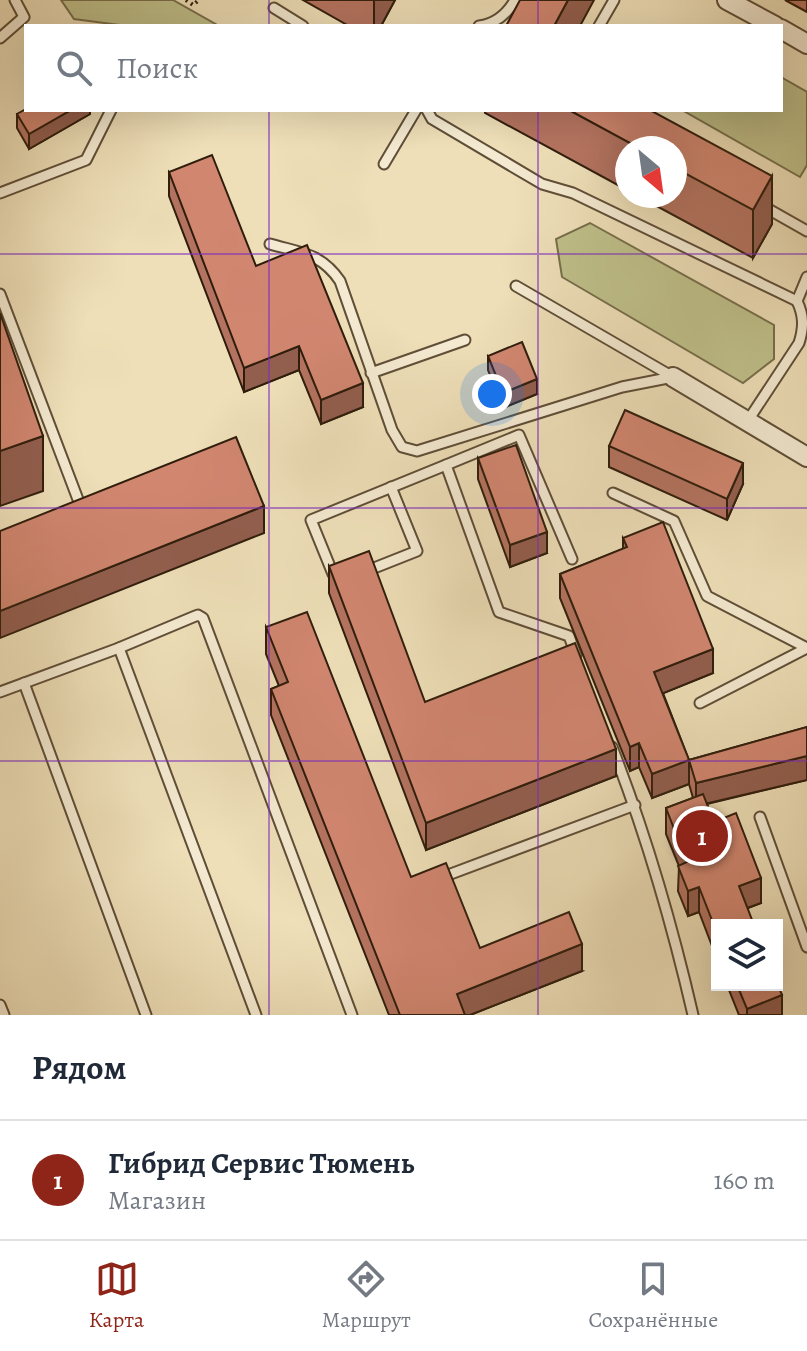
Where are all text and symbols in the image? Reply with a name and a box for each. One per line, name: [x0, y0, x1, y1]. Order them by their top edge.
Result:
search box: [24, 24, 783, 112]
icon: search: [52, 46, 96, 90]
text: Поиск: [116, 48, 198, 88]
north arrow: [615, 136, 687, 208]
your location: [472, 374, 512, 414]
pin: 1: [676, 806, 728, 866]
map controls: [711, 919, 783, 991]
button: layers: [711, 919, 783, 991]
text: Рядом: [32, 1044, 126, 1091]
text: Гибрид Сервис Тюмень: [108, 1143, 414, 1183]
text: 1: [53, 1163, 63, 1198]
text: 160 m: [713, 1163, 775, 1198]
text: Магазин: [108, 1183, 206, 1218]
tab: Карта: [89, 1257, 144, 1335]
tab: Маршрут: [322, 1257, 411, 1335]
tab: Сохранённые: [588, 1257, 718, 1335]

